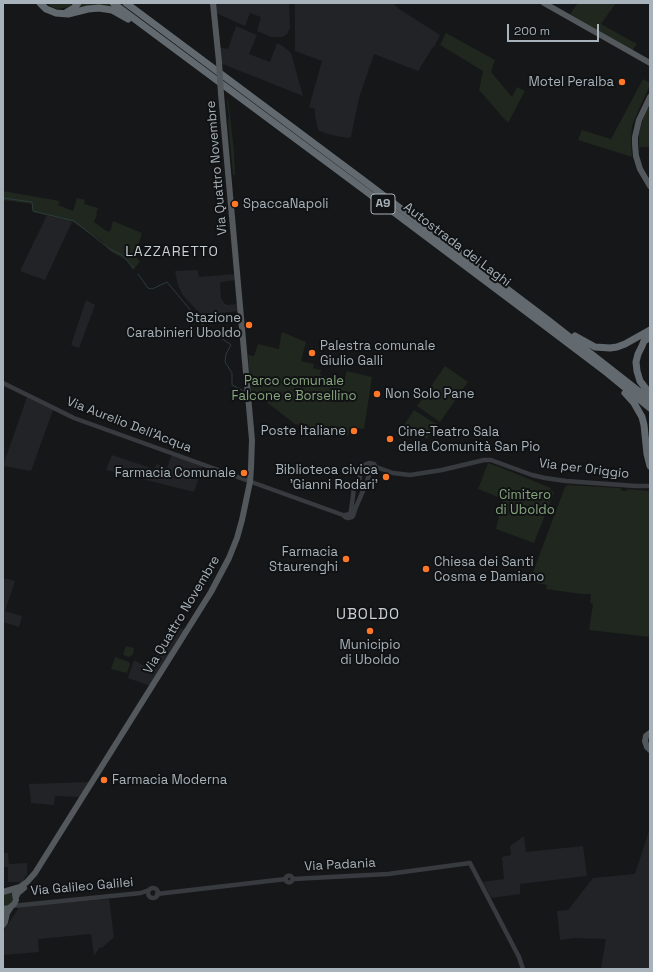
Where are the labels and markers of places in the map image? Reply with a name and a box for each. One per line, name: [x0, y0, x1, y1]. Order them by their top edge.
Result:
place label: Motel Peralba: [529, 74, 614, 90]
marker: Motel Peralba: [617, 77, 627, 87]
place label: SpaccaNapoli: [243, 196, 329, 212]
marker: SpaccaNapoli: [230, 199, 240, 209]
place label: Stazione Carabinieri Uboldo: [127, 310, 241, 341]
marker: Stazione Carabinieri Uboldo: [244, 320, 254, 330]
place label: Palestra comunale Giulio Galli: [320, 338, 435, 369]
marker: Palestra comunale Giulio Galli: [307, 348, 317, 358]
place label: Non Solo Pane: [385, 386, 474, 402]
marker: Non Solo Pane: [372, 389, 382, 399]
place label: Poste Italiane: [261, 423, 346, 439]
place label: Cine-Teatro Sala della Comunità San Pio: [398, 424, 540, 455]
marker: Poste Italiane: [349, 426, 359, 436]
marker: Cine-Teatro Sala della Comunità San Pio: [385, 434, 395, 444]
place label: Biblioteca civica 'Gianni Rodari': [275, 462, 378, 493]
place label: Farmacia Comunale: [115, 465, 236, 481]
marker: Farmacia Comunale: [239, 468, 249, 478]
marker: Biblioteca civica 'Gianni Rodari': [381, 472, 391, 482]
place label: Farmacia Staurenghi: [269, 544, 338, 575]
marker: Farmacia Staurenghi: [341, 554, 351, 564]
place label: Chiesa dei Santi Cosma e Damiano: [434, 554, 544, 585]
marker: Chiesa dei Santi Cosma e Damiano: [421, 564, 431, 574]
marker: Municipio di Uboldo: [365, 626, 375, 636]
place label: Municipio di Uboldo: [340, 637, 400, 668]
place label: Farmacia Moderna: [112, 772, 227, 788]
marker: Farmacia Moderna: [99, 775, 109, 785]

